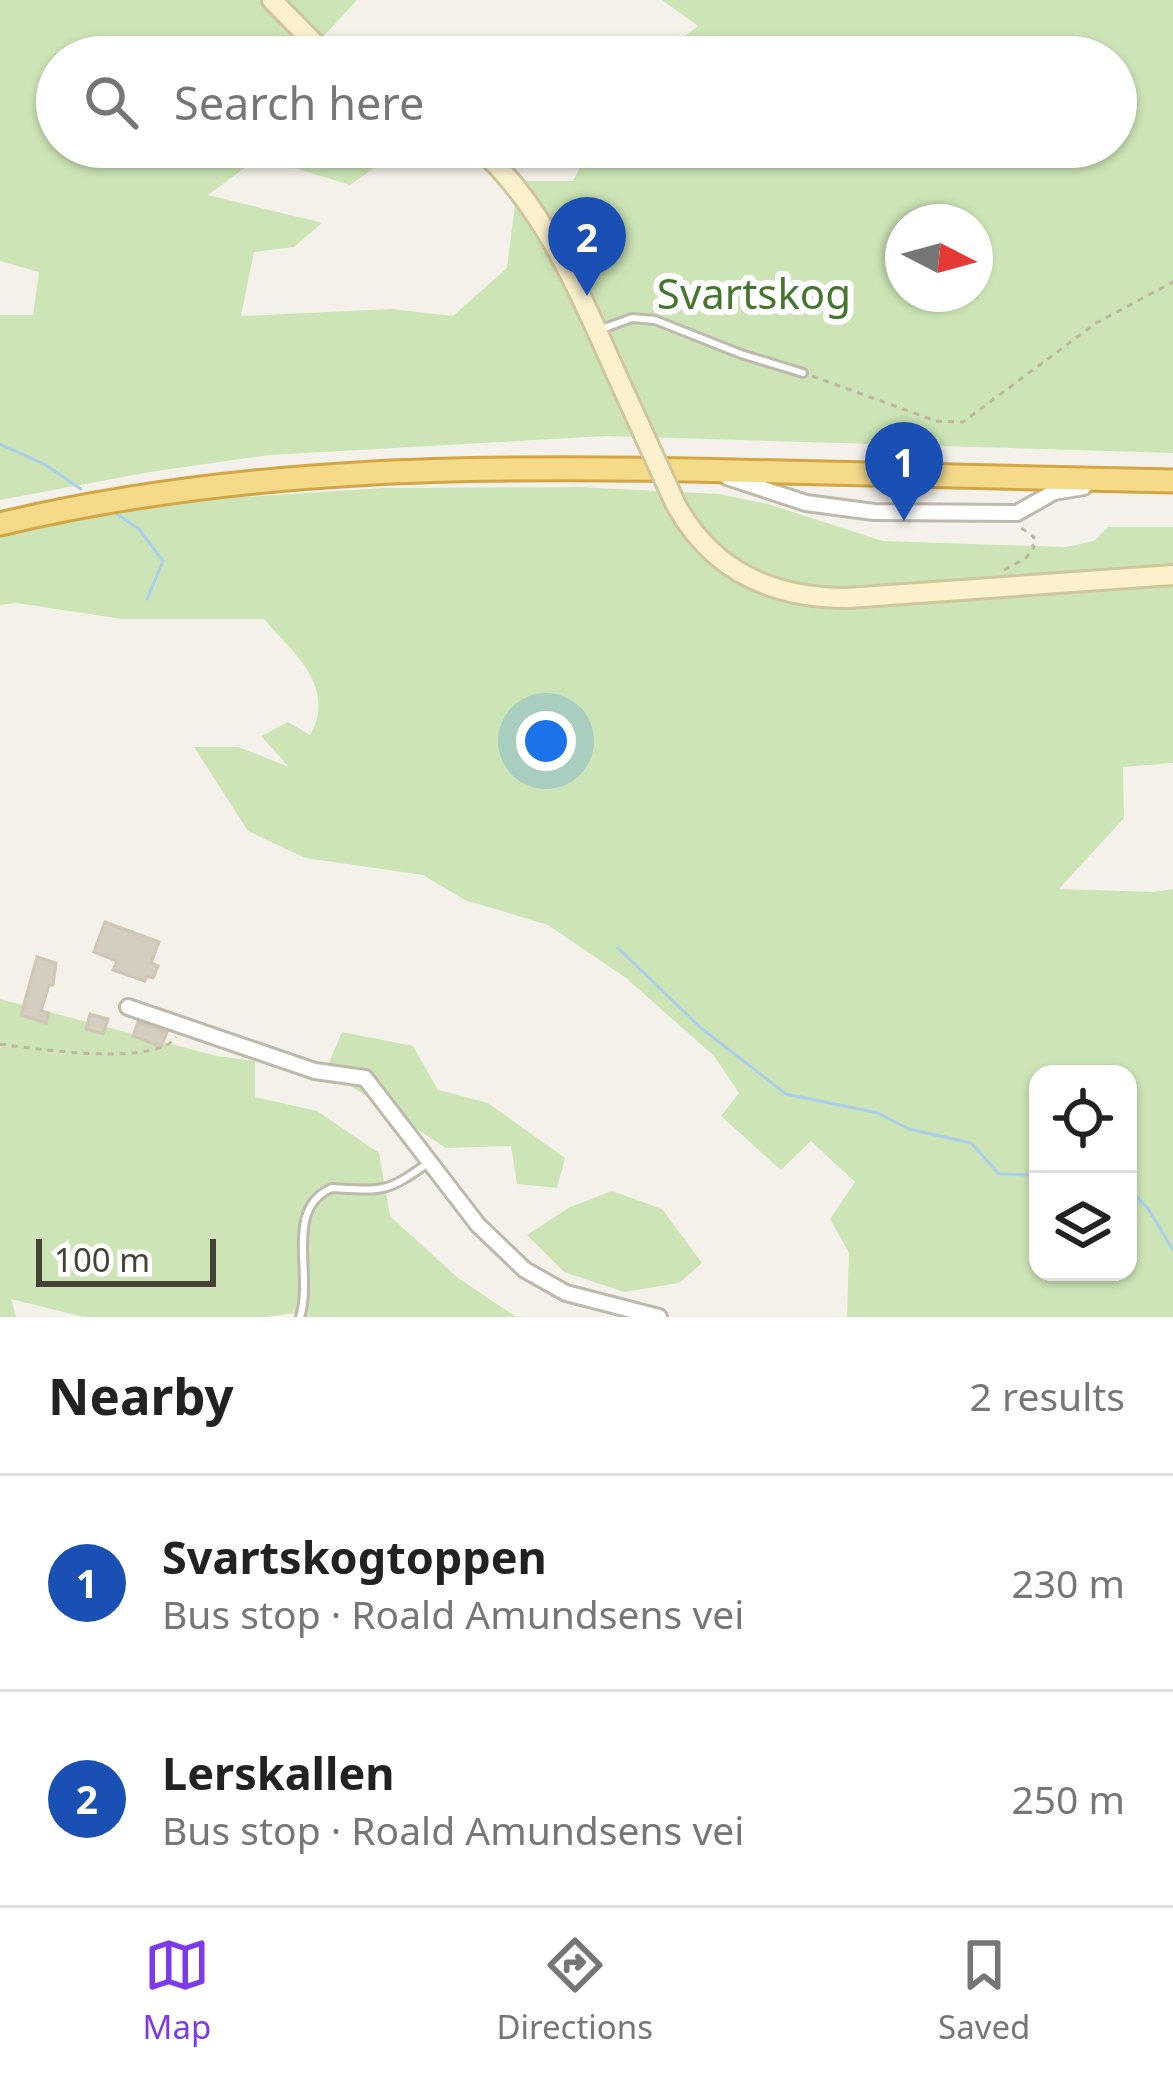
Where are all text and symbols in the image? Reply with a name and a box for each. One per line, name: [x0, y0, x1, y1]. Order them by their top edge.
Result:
search box: [36, 36, 1137, 168]
icon: search: [78, 69, 144, 135]
text: Search here: [174, 72, 424, 133]
pin: 2: [548, 197, 626, 296]
north arrow: [885, 204, 993, 312]
park label: Svartskog: [657, 264, 851, 321]
pin: 1: [865, 422, 943, 521]
your location: [516, 711, 576, 771]
map controls: [1029, 1065, 1137, 1281]
button: locate: [1029, 1065, 1137, 1173]
button: layers: [1029, 1173, 1137, 1281]
scale bar: [36, 1233, 216, 1286]
text: 100 m: [54, 1237, 150, 1282]
text: Nearby: [48, 1360, 234, 1430]
text: 2 results: [970, 1369, 1125, 1422]
text: Svartskogtoppen: [162, 1526, 547, 1587]
text: 1: [76, 1556, 98, 1609]
text: 230 m: [1011, 1556, 1125, 1609]
text: Bus stop · Roald Amundsens vei: [162, 1587, 744, 1640]
text: Lerskallen: [162, 1742, 395, 1803]
text: 2: [76, 1772, 98, 1825]
text: 250 m: [1011, 1772, 1125, 1825]
text: Bus stop · Roald Amundsens vei: [162, 1803, 744, 1856]
tab: Map: [143, 1932, 211, 2049]
tab: Directions: [496, 1932, 653, 2049]
tab: Saved: [938, 1932, 1030, 2049]

